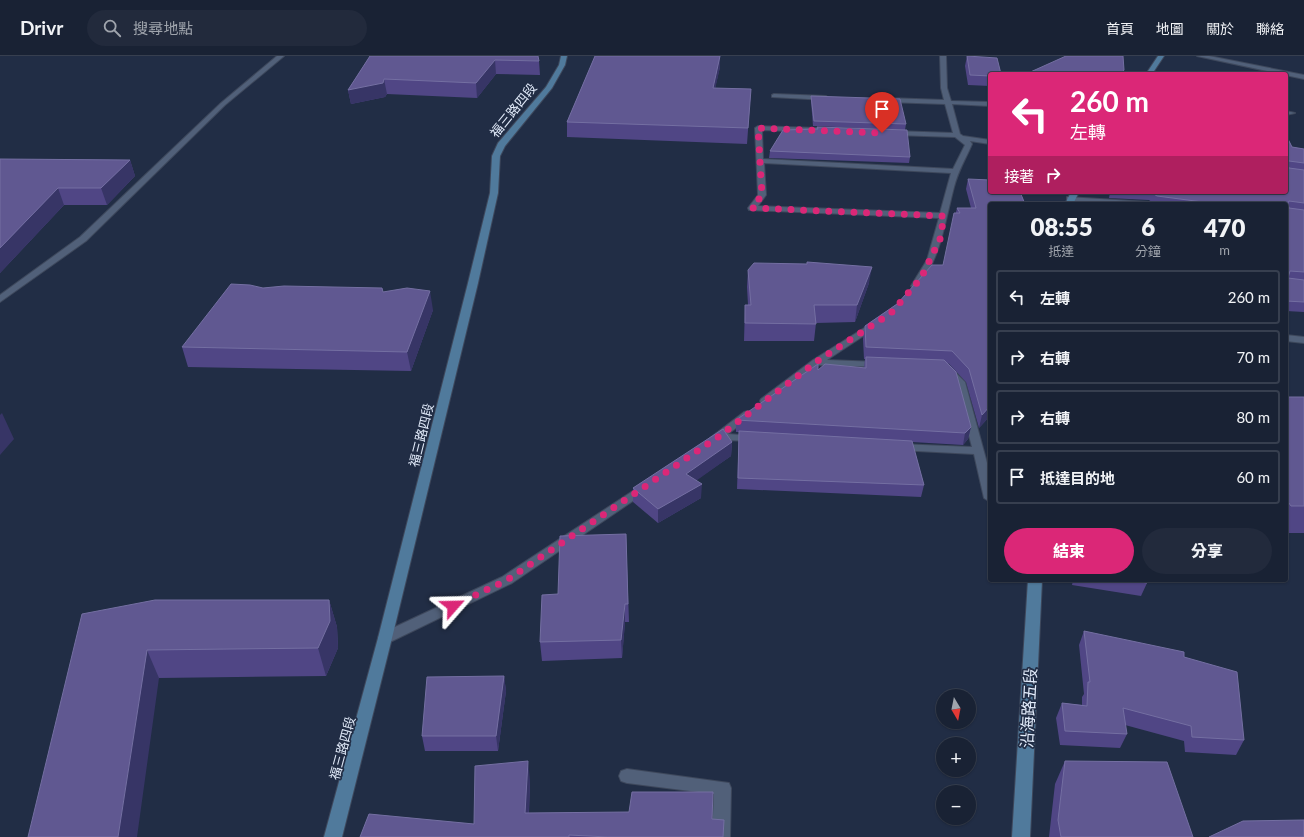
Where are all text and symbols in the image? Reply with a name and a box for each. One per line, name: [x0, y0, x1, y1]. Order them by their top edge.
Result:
search box: [87, 10, 367, 46]
text: Drivr: [20, 16, 63, 39]
icon: search: [101, 17, 123, 39]
text: 搜尋地點: [133, 19, 193, 37]
text: 首頁: [1106, 20, 1134, 37]
text: 地圖: [1156, 20, 1184, 37]
text: 關於: [1206, 20, 1234, 37]
text: 聯絡: [1256, 20, 1284, 37]
street label: 福三路四段: [486, 80, 540, 140]
text: 260 m: [1070, 84, 1149, 118]
icon: left: [1004, 88, 1056, 140]
pin: [865, 92, 899, 133]
icon: arrive: [871, 98, 893, 120]
text: 左轉: [1070, 121, 1106, 143]
icon: right: [1042, 164, 1064, 186]
text: 接著: [1004, 167, 1034, 185]
text: 08:55: [1031, 212, 1093, 241]
text: 6: [1141, 212, 1155, 241]
text: 470: [1204, 213, 1245, 242]
text: m: [1219, 242, 1230, 258]
text: 抵達: [1049, 243, 1075, 259]
text: 分鐘: [1135, 243, 1161, 259]
icon: left: [1006, 286, 1028, 308]
text: 260 m: [1228, 288, 1270, 306]
text: 左轉: [1040, 289, 1070, 307]
icon: right: [1006, 346, 1028, 368]
text: 70 m: [1236, 348, 1270, 366]
text: 右轉: [1040, 349, 1070, 367]
street label: 福三路四段: [405, 402, 437, 468]
icon: right: [1006, 406, 1028, 428]
text: 80 m: [1236, 408, 1270, 426]
text: 右轉: [1040, 409, 1070, 427]
icon: arrive: [1006, 466, 1028, 488]
text: 60 m: [1236, 468, 1270, 486]
text: 抵達目的地: [1040, 469, 1115, 487]
button: 結束: [1004, 528, 1134, 574]
button: 分享: [1142, 528, 1272, 574]
position arrow: [432, 585, 474, 627]
street label: 沿海路五段: [1016, 668, 1040, 748]
north arrow: [936, 689, 976, 729]
map controls: [936, 689, 976, 825]
street label: 福三路四段: [326, 715, 358, 781]
button: +: [936, 737, 976, 777]
button: −: [936, 785, 976, 825]

